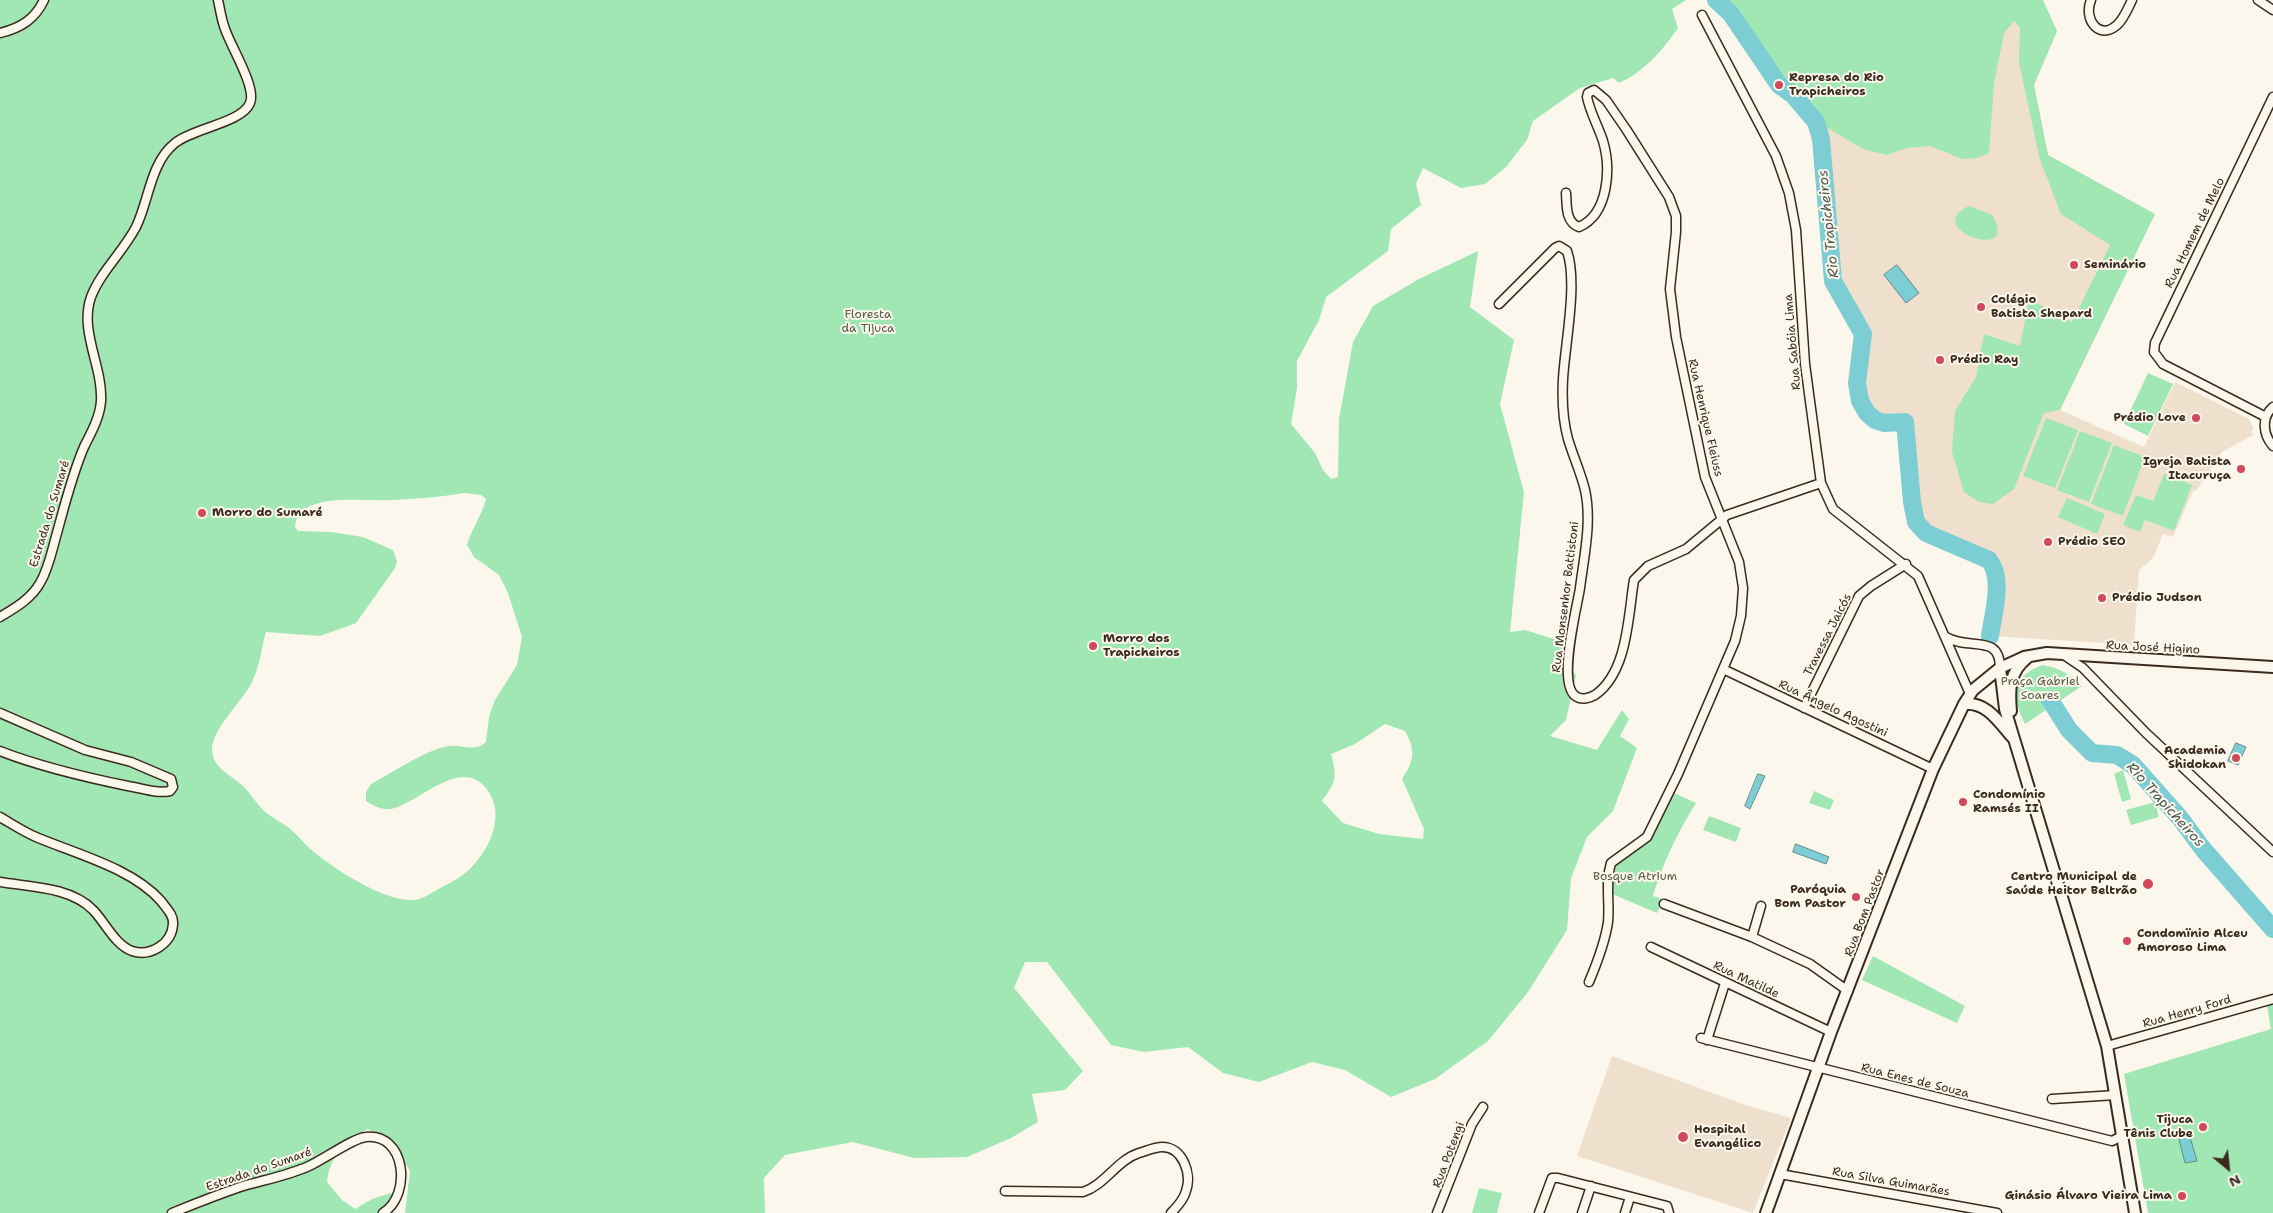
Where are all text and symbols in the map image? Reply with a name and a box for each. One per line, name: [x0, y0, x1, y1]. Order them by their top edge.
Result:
place label: Represa do Rio Trapicheiros: [1789, 71, 1884, 99]
marker: Represa do Rio Trapicheiros: [1773, 79, 1785, 91]
water label: Rio Trapicheiros: [1815, 169, 1843, 279]
street label: Rua Homem de Melo: [2162, 176, 2228, 290]
place label: Seminário: [2084, 258, 2146, 272]
marker: Seminário: [2068, 259, 2080, 271]
street label: Rua Sabóia Lima: [1782, 293, 1804, 391]
place label: Colégio Batista Shepard: [1991, 293, 2092, 321]
marker: Colégio Batista Shepard: [1975, 301, 1987, 313]
park label: Floresta da Tijuca: [841, 308, 895, 336]
place label: Prédio Ray: [1950, 353, 2018, 367]
marker: Prédio Ray: [1934, 354, 1946, 366]
street label: Rua Henrique Fleiuss: [1684, 358, 1726, 478]
place label: Prédio Love: [2113, 411, 2186, 425]
marker: Prédio Love: [2190, 412, 2202, 424]
place label: Igreja Batista Itacuruça: [2143, 455, 2231, 483]
street label: Estrada do Sumaré: [27, 459, 73, 569]
marker: Igreja Batista Itacuruça: [2235, 463, 2247, 475]
place label: Morro do Sumaré: [212, 506, 323, 520]
marker: Morro do Sumaré: [196, 507, 208, 519]
street label: Rua Monsenhor Battistoni: [1550, 521, 1582, 673]
place label: Prédio SEO: [2058, 535, 2126, 549]
marker: Prédio SEO: [2042, 536, 2054, 548]
street label: Travessa Jaicós: [1801, 591, 1855, 679]
place label: Prédio Judson: [2112, 591, 2202, 605]
marker: Prédio Judson: [2096, 592, 2108, 604]
place label: Morro dos Trapicheiros: [1103, 632, 1180, 660]
street label: Rua José Higino: [2106, 638, 2200, 658]
marker: Morro dos Trapicheiros: [1087, 640, 1099, 652]
park label: Praça Gabriel Soares: [2001, 675, 2079, 703]
street label: Rua Ângelo Agostini: [1776, 677, 1890, 741]
place label: Academia Shidokan: [2164, 744, 2226, 772]
marker: Academia Shidokan: [2230, 752, 2242, 764]
water label: Rio Trapicheiros: [2122, 759, 2208, 851]
place label: Condomínio Ramsés II: [1973, 788, 2045, 816]
marker: Condomínio Ramsés II: [1957, 796, 1969, 808]
street label: Rua Bom Pastor: [1842, 867, 1888, 959]
park label: Bosque Atrium: [1593, 870, 1677, 884]
place label: Centro Municipal de Saúde Heitor Beltrão: [2006, 870, 2137, 898]
marker: Centro Municipal de Saúde Heitor Beltrão: [2141, 877, 2155, 891]
place label: Paróquia Bom Pastor: [1774, 883, 1846, 911]
marker: Paróquia Bom Pastor: [1850, 891, 1862, 903]
place label: Condomïnio Alceu Amoroso Lima: [2137, 927, 2248, 955]
marker: Condomïnio Alceu Amoroso Lima: [2121, 935, 2133, 947]
street label: Rua Matilde: [1711, 958, 1781, 1002]
street label: Rua Henry Ford: [2141, 992, 2233, 1032]
street label: Rua Enes de Souza: [1860, 1061, 1970, 1101]
place label: Tijuca Tênis Clube: [2124, 1113, 2193, 1141]
street label: Rua Potengi: [1430, 1120, 1468, 1190]
marker: Tijuca Tênis Clube: [2197, 1121, 2209, 1133]
place label: Hospital Evangélico: [1694, 1123, 1761, 1151]
marker: Hospital Evangélico: [1676, 1130, 1690, 1144]
north arrow: [2203, 1143, 2253, 1193]
street label: Estrada do Sumaré: [204, 1145, 314, 1195]
street label: Rua Silva Guimarães: [1831, 1165, 1951, 1199]
text: N: [2226, 1171, 2244, 1192]
place label: Ginásio Álvaro Vieira Lima: [2005, 1189, 2172, 1203]
marker: Ginásio Álvaro Vieira Lima: [2176, 1190, 2188, 1202]

